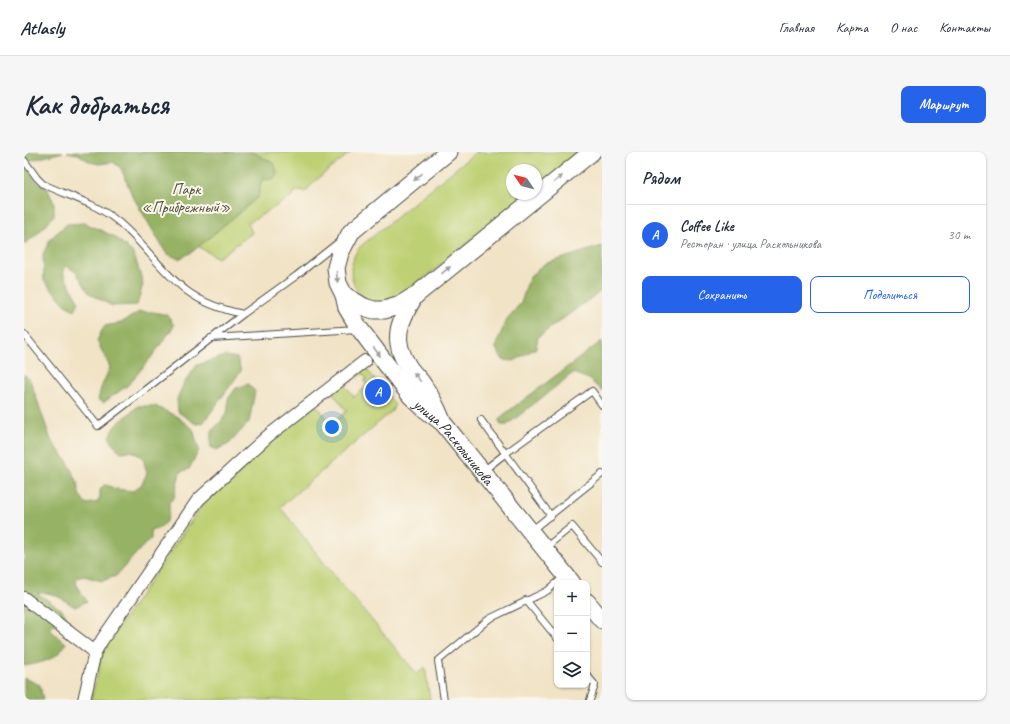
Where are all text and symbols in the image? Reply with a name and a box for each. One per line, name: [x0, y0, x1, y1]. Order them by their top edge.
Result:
text: Atlasly: [20, 16, 64, 40]
text: Главная: [779, 19, 814, 36]
text: Карта: [836, 19, 868, 36]
text: О нас: [890, 19, 917, 36]
text: Контакты: [939, 19, 990, 36]
button: Маршрут: [901, 86, 986, 123]
text: Как добраться: [24, 87, 169, 122]
north arrow: [506, 164, 542, 200]
text: Рядом: [642, 168, 680, 189]
one-way arrow: [413, 172, 423, 181]
one-way arrow: [553, 175, 564, 183]
park label: Парк «Прибрежный»: [142, 179, 230, 217]
text: Coffee Like: [680, 217, 734, 236]
text: A: [652, 227, 658, 243]
text: 30 m: [948, 227, 970, 243]
text: Ресторан · улица Раскольникова: [680, 236, 821, 252]
one-way arrow: [441, 265, 452, 274]
one-way arrow: [334, 271, 340, 283]
button: Сохранить: [642, 276, 802, 313]
button: Поделиться: [810, 276, 970, 313]
one-way arrow: [373, 347, 381, 358]
one-way arrow: [412, 371, 421, 382]
pin: A: [365, 377, 391, 407]
street label: улица Раскольникова: [408, 394, 499, 490]
your location: [322, 417, 342, 437]
map controls: [554, 580, 590, 688]
button: +: [554, 580, 590, 616]
button: −: [554, 616, 590, 652]
button: layers: [554, 652, 590, 688]

